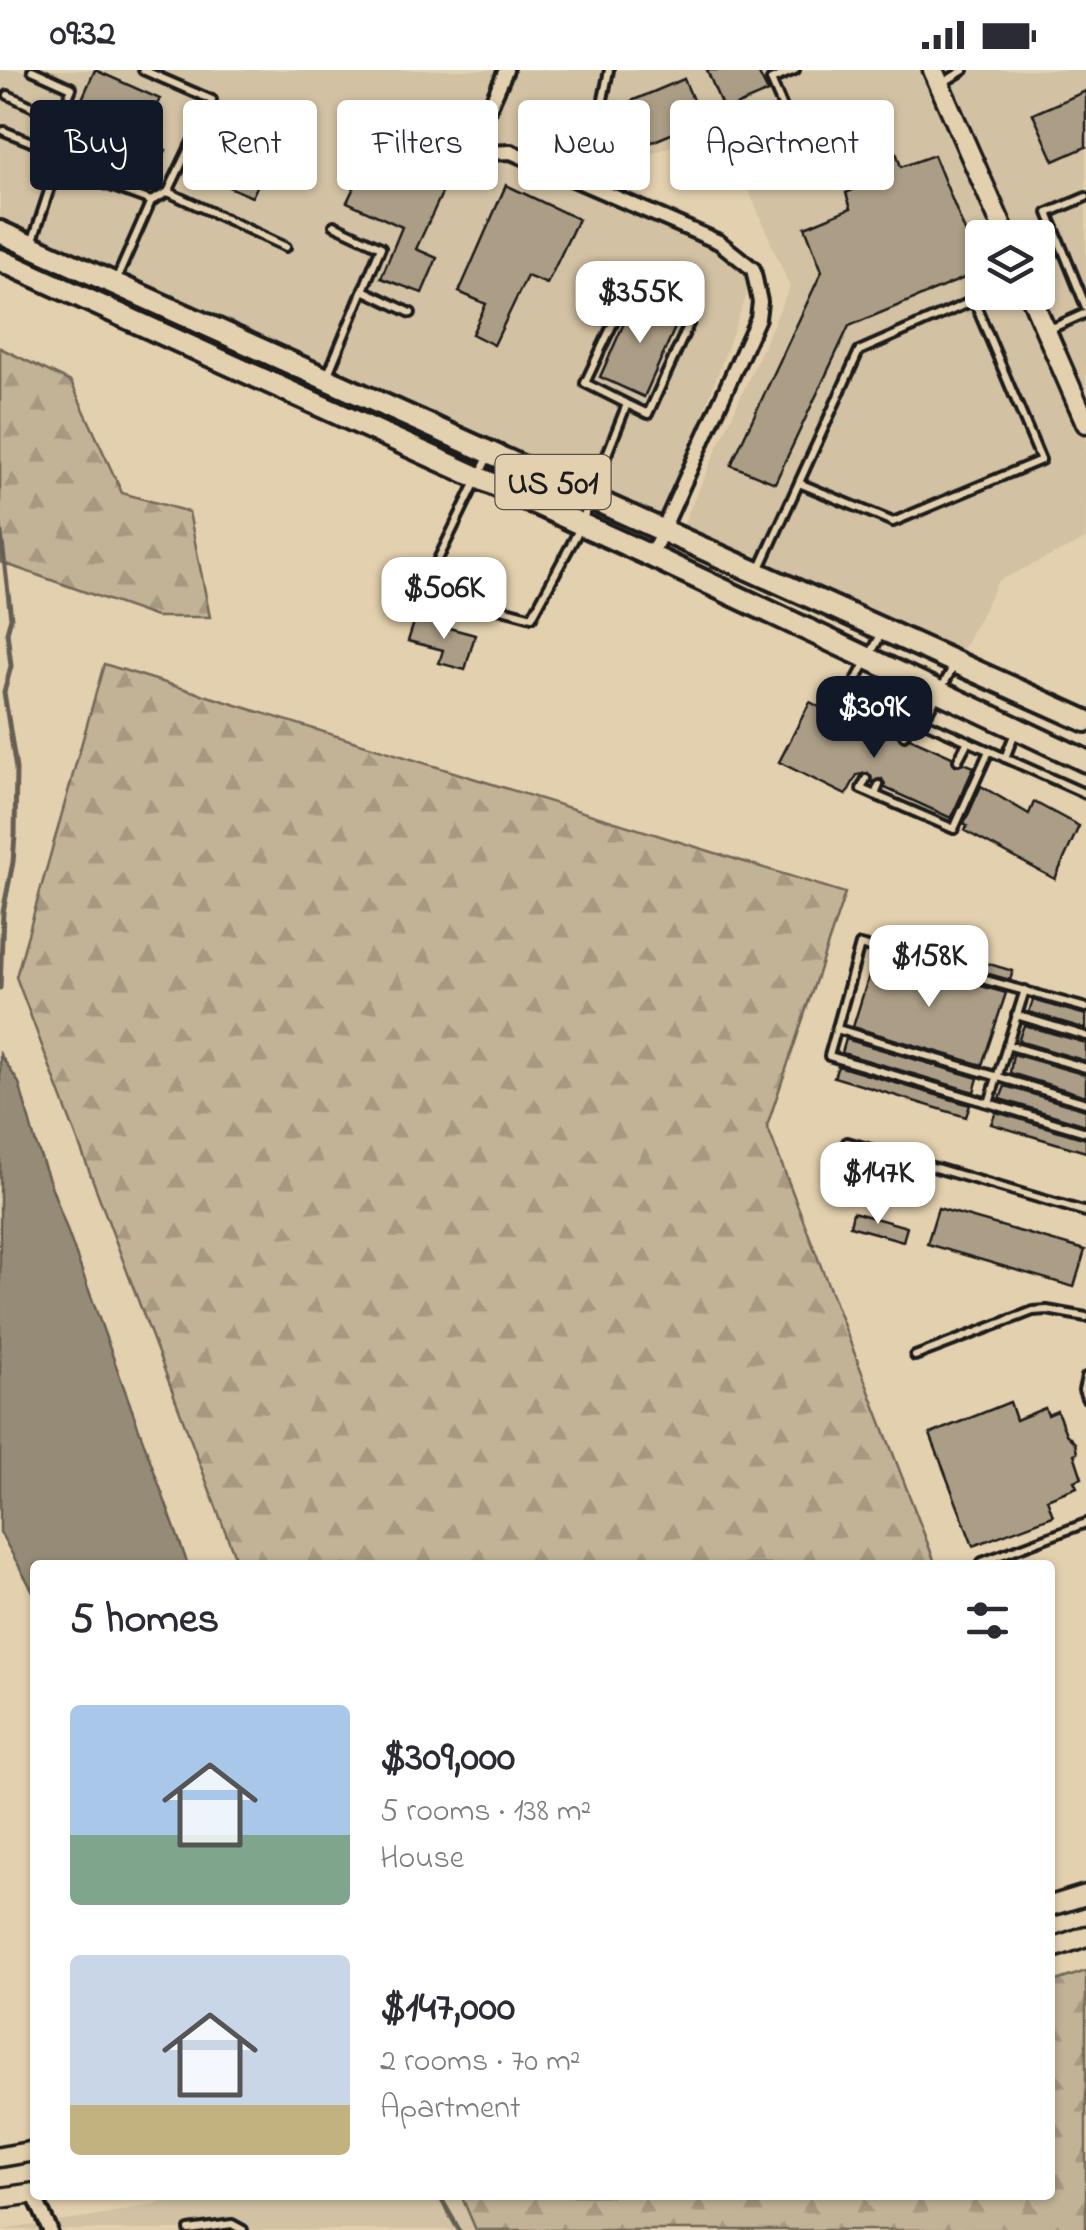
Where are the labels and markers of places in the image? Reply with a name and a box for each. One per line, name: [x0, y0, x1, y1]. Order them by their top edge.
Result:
pin: $355K: [570, 261, 710, 346]
pin: $506K: [374, 557, 514, 642]
pin: $309K: [804, 676, 944, 761]
pin: $158K: [859, 925, 999, 1010]
pin: $147K: [808, 1142, 948, 1227]

